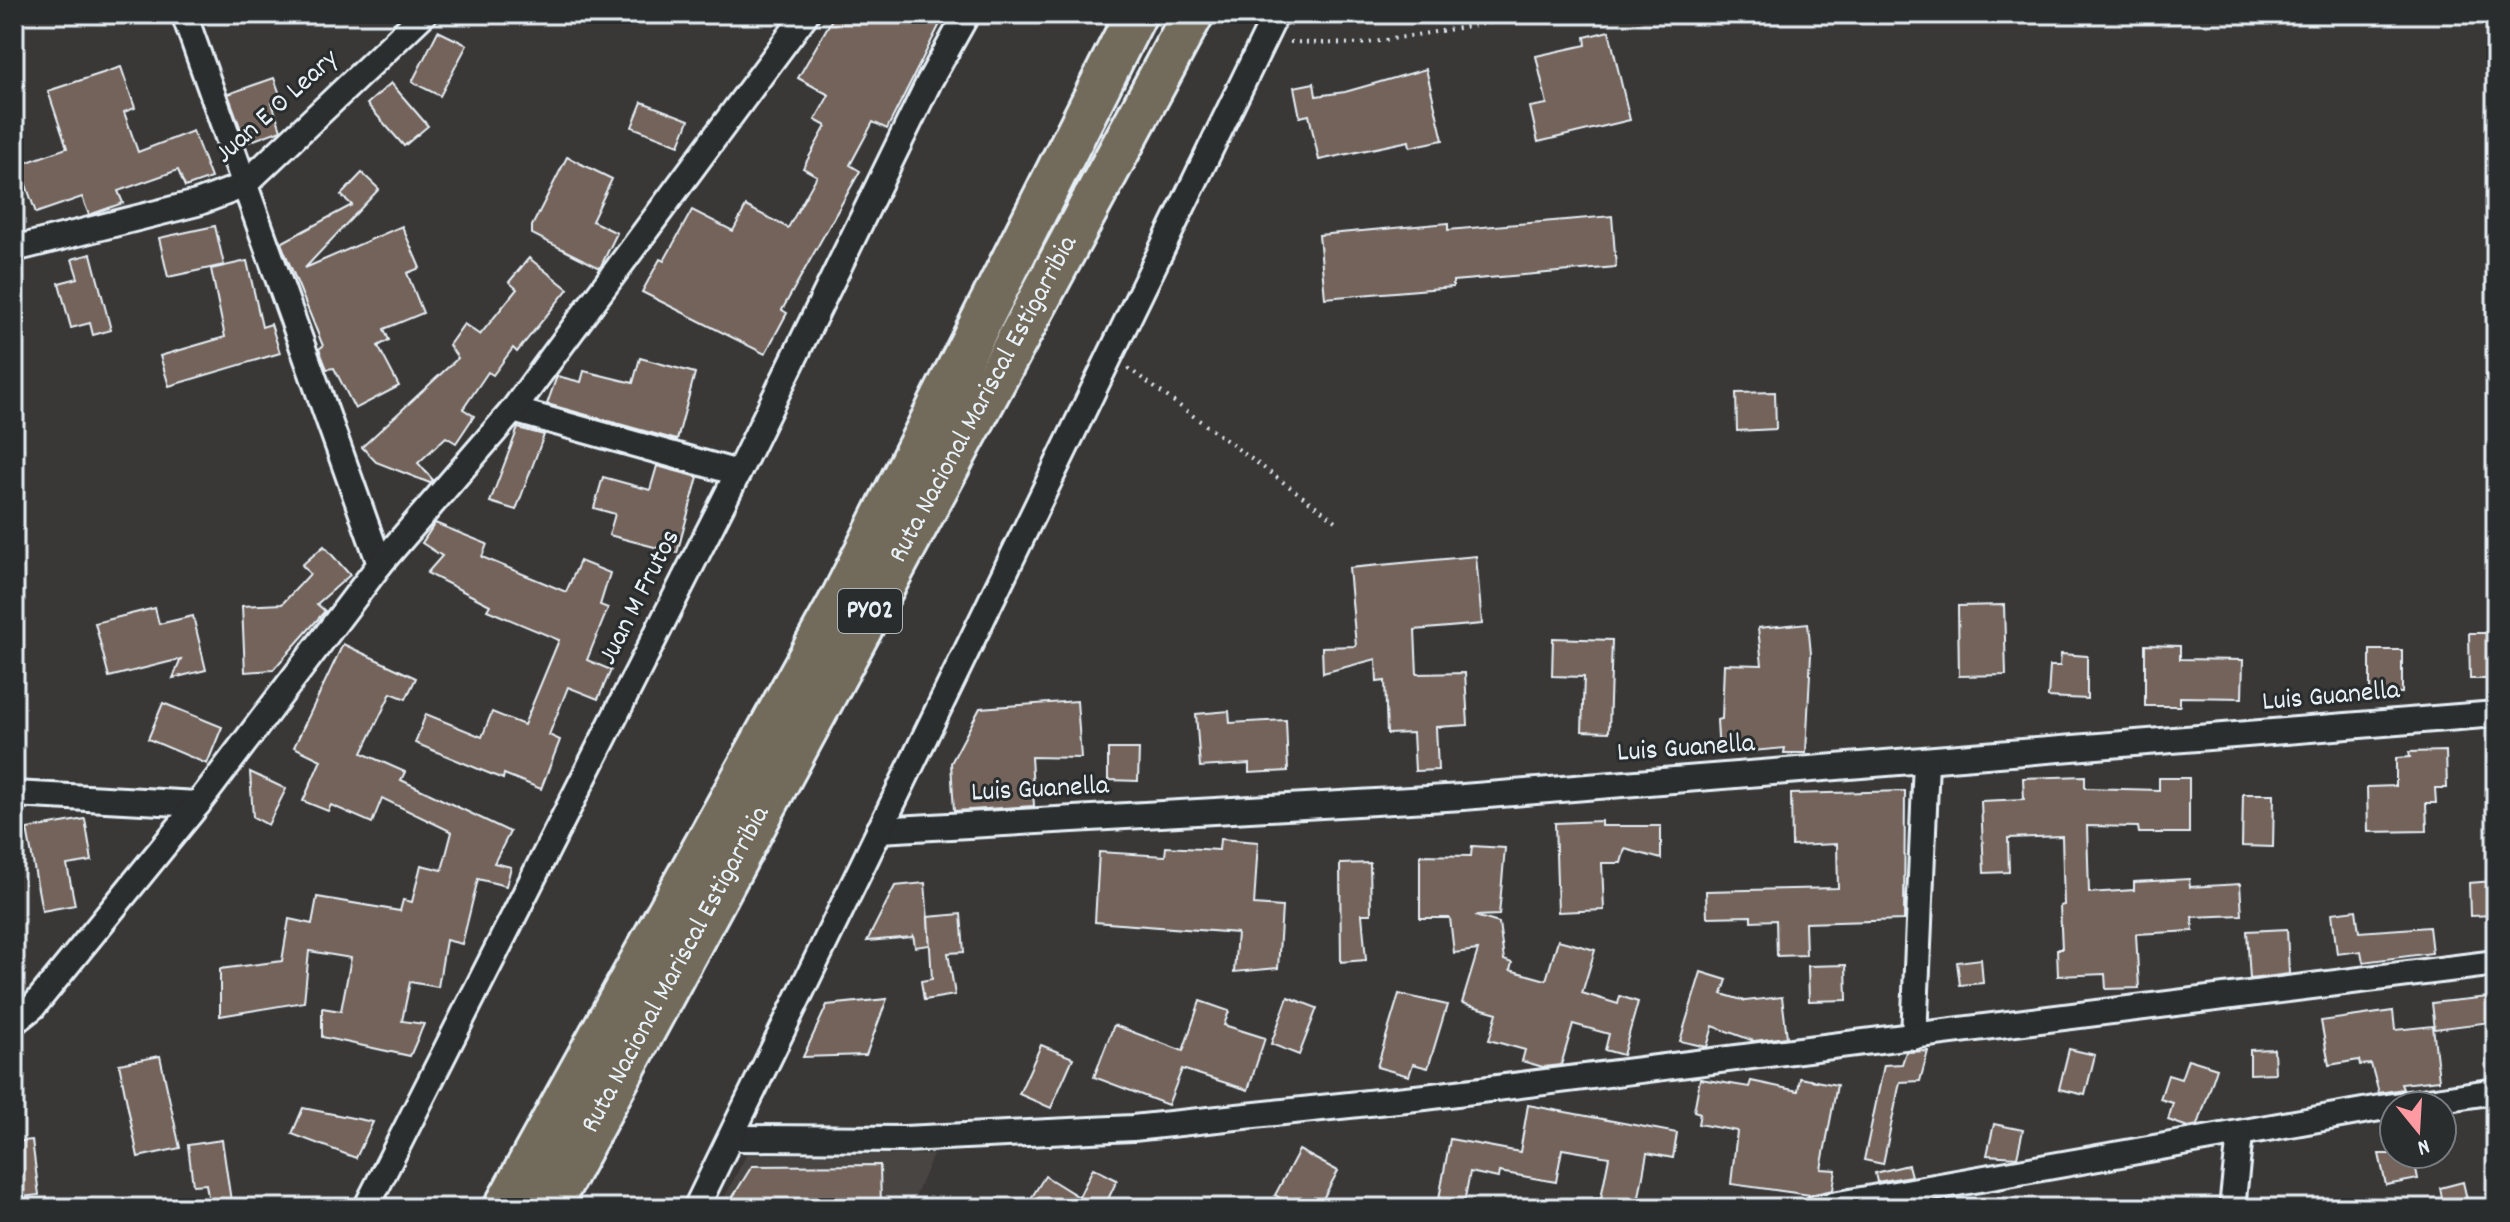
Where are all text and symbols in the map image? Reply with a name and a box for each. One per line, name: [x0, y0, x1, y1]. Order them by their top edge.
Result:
street label: Juan E O Leary: [207, 41, 349, 175]
street label: Ruta Nacional Mariscal Estigarribia: [880, 228, 1090, 571]
street label: Juan M Frutos: [590, 523, 692, 673]
road number: PY02: [838, 589, 902, 633]
street label: Luis Guanella: [2261, 672, 2402, 724]
street label: Luis Guanella: [1616, 725, 1757, 775]
street label: Luis Guanella: [970, 767, 1111, 815]
street label: Ruta Nacional Mariscal Estigarribia: [573, 799, 782, 1141]
north arrow: [2378, 1090, 2458, 1170]
text: N: [2413, 1129, 2433, 1162]

